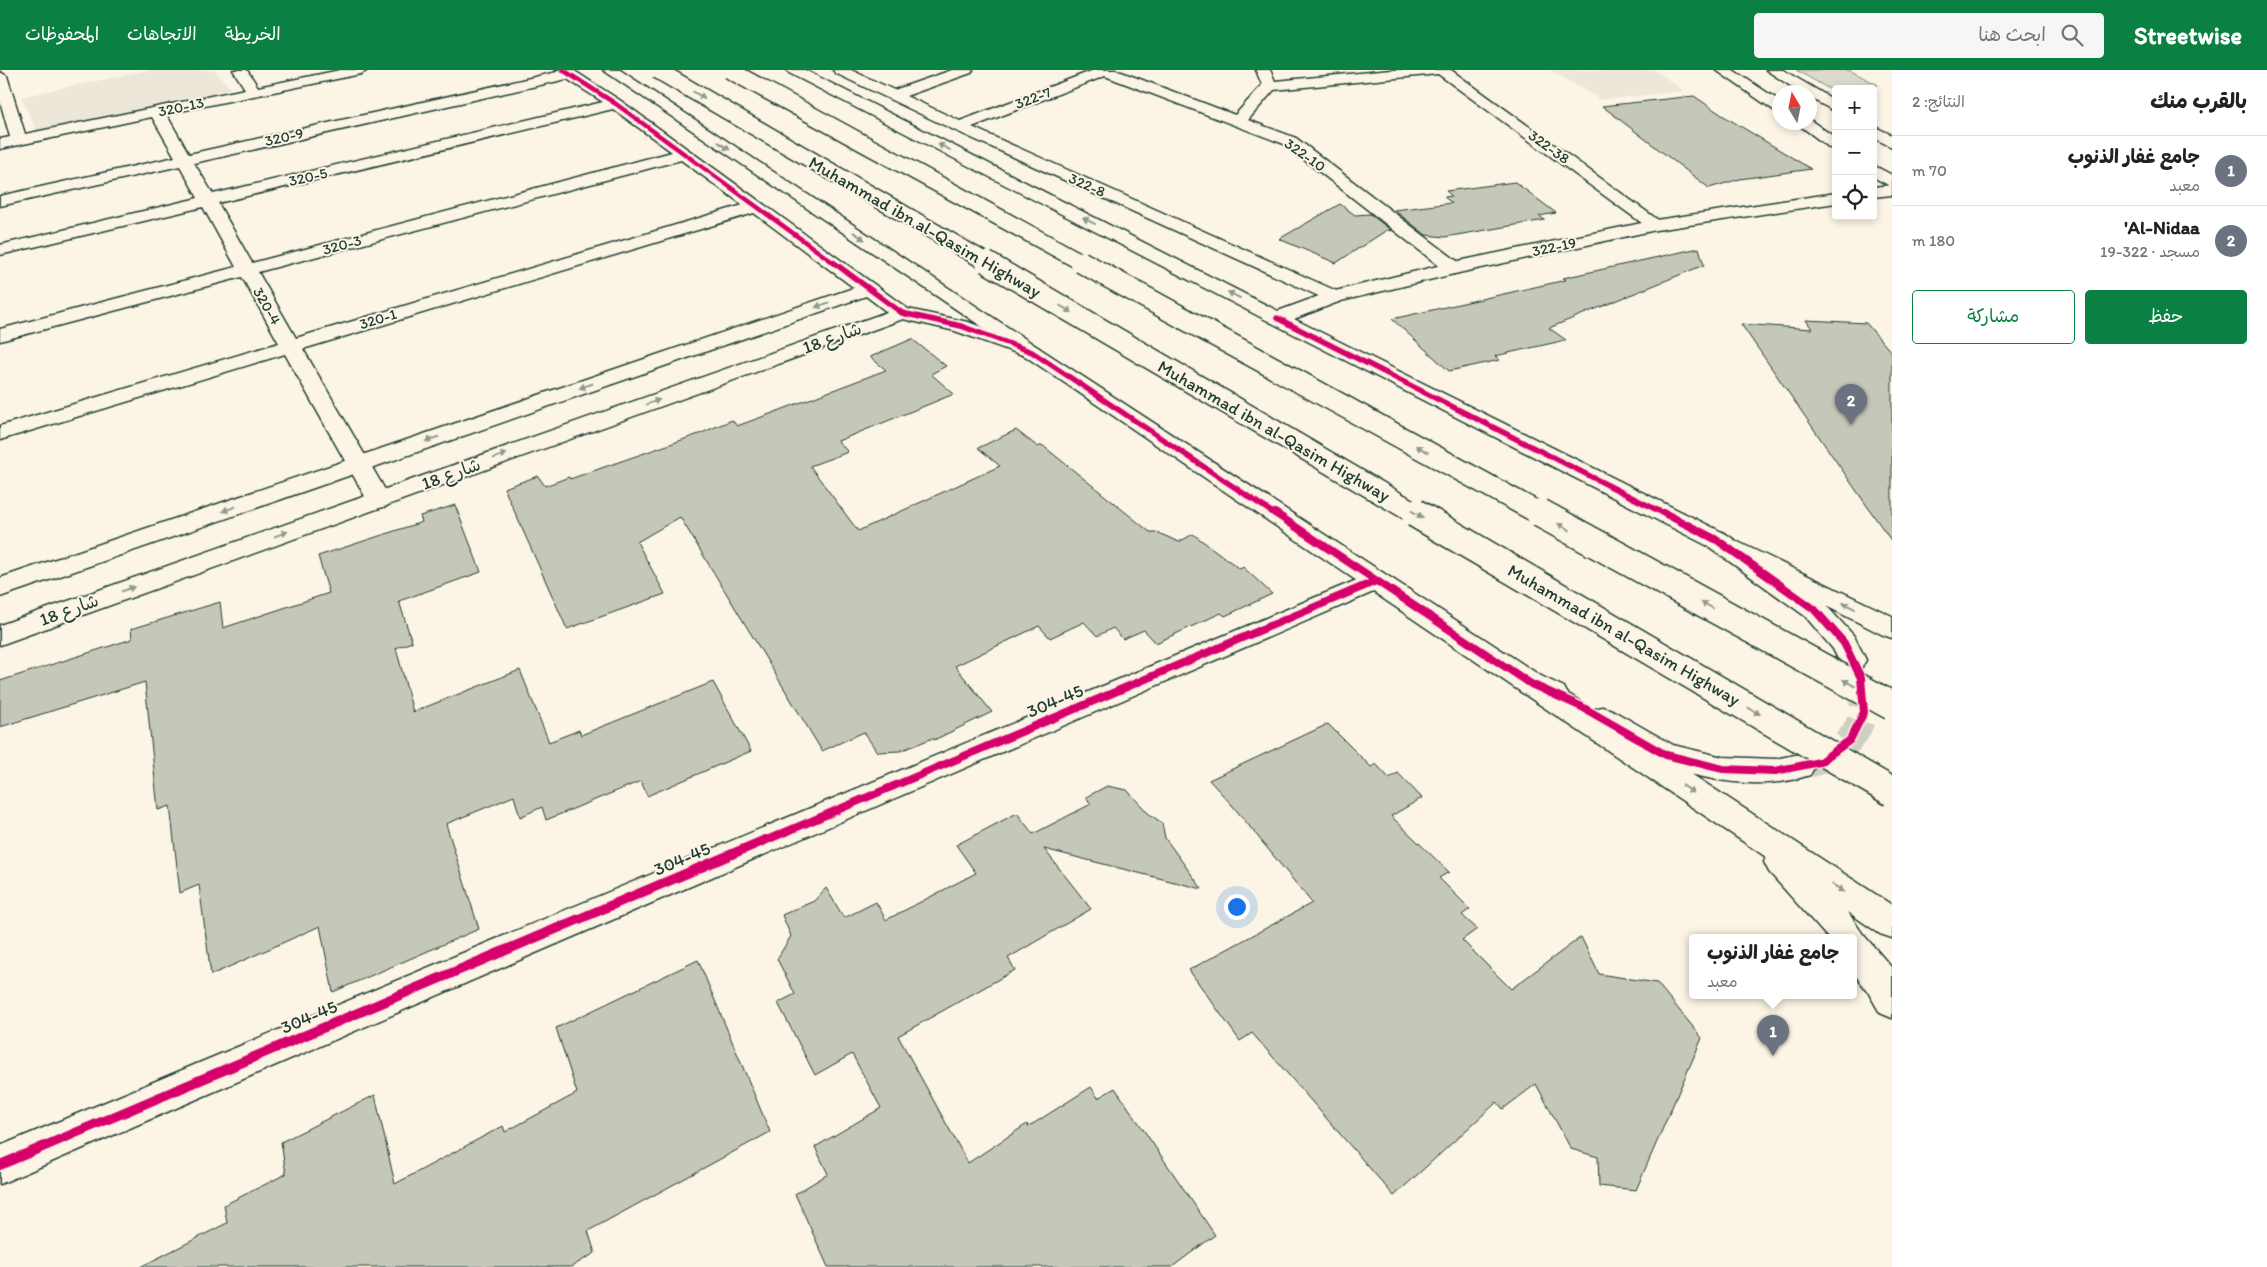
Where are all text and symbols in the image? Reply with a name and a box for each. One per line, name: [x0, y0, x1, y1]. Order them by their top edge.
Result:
search box: [1754, 13, 2104, 58]
icon: search: [2058, 21, 2086, 49]
text: Streetwise: [2134, 21, 2242, 50]
text: المحفوظات: [25, 23, 99, 45]
text: الاتجاهات: [127, 23, 197, 45]
text: الخريطة: [225, 23, 281, 45]
text: ابحث هنا: [1978, 23, 2046, 46]
street label: 322-7: [1012, 83, 1054, 113]
north arrow: [1772, 85, 1817, 130]
map controls: [1832, 85, 1877, 220]
button: +: [1832, 85, 1877, 130]
text: بالقرب منك: [2150, 88, 2247, 113]
one-way arrow: [692, 90, 705, 99]
text: النتائج: 2: [1912, 92, 1965, 111]
street label: 320-13: [156, 93, 206, 121]
street label: 320-9: [263, 124, 305, 150]
street label: 322-38: [1525, 126, 1573, 168]
button: −: [1832, 130, 1877, 175]
street label: 322-10: [1281, 134, 1329, 176]
one-way arrow: [717, 141, 730, 150]
one-way arrow: [937, 143, 952, 151]
text: جامع غفار الذنوب: [2068, 145, 2200, 168]
street label: Muhammad ibn al-Qasim Highway: [805, 151, 1046, 303]
text: 70 m: [1912, 161, 1947, 180]
text: 1: [2227, 161, 2235, 180]
street label: 320-5: [287, 164, 329, 190]
street label: 322-8: [1066, 169, 1108, 201]
button: locate: [1832, 175, 1877, 220]
text: معبد: [2169, 176, 2200, 195]
text: Al-Nidaa': [2124, 216, 2200, 239]
one-way arrow: [1082, 217, 1096, 225]
street label: 320-3: [321, 231, 363, 259]
one-way arrow: [852, 231, 865, 241]
text: 180 m: [1912, 231, 1955, 250]
text: 2: [2227, 231, 2235, 250]
street label: 322-19: [1530, 234, 1578, 260]
text: مسجد · 322-19: [2100, 242, 2200, 261]
street label: 320-4: [249, 284, 285, 328]
button: مشاركة: [1912, 290, 2075, 344]
button: حفظ: [2085, 290, 2247, 344]
one-way arrow: [1227, 291, 1241, 299]
one-way arrow: [815, 302, 830, 309]
street label: 320-1: [357, 305, 399, 333]
one-way arrow: [1058, 305, 1073, 313]
street label: شارع 18: [799, 317, 865, 360]
street label: Muhammad ibn al-Qasim Highway: [1154, 355, 1395, 507]
one-way arrow: [578, 383, 593, 391]
pin: 2: [1835, 384, 1867, 425]
one-way arrow: [646, 398, 661, 405]
one-way arrow: [425, 436, 440, 444]
one-way arrow: [1414, 445, 1429, 453]
one-way arrow: [493, 452, 508, 459]
street label: شارع 18: [418, 453, 484, 496]
one-way arrow: [221, 506, 236, 514]
one-way arrow: [1411, 510, 1424, 519]
one-way arrow: [1557, 523, 1571, 531]
one-way arrow: [274, 530, 289, 537]
street label: Muhammad ibn al-Qasim Highway: [1504, 559, 1745, 711]
one-way arrow: [121, 585, 136, 592]
street label: شارع 18: [36, 589, 102, 632]
one-way arrow: [1699, 601, 1714, 609]
one-way arrow: [1841, 602, 1856, 610]
street label: 304-45: [1023, 679, 1087, 723]
one-way arrow: [1842, 679, 1857, 687]
one-way arrow: [1748, 707, 1761, 716]
one-way arrow: [1681, 784, 1694, 794]
street label: 304-45: [650, 837, 714, 881]
one-way arrow: [1832, 883, 1845, 892]
your location: [1224, 894, 1250, 920]
popup: [1689, 934, 1857, 999]
text: جامع غفار الذنوب: [1707, 941, 1839, 964]
text: معبد: [1707, 972, 1738, 991]
street label: 304-45: [277, 995, 341, 1039]
pin: 1: [1757, 1015, 1789, 1056]

